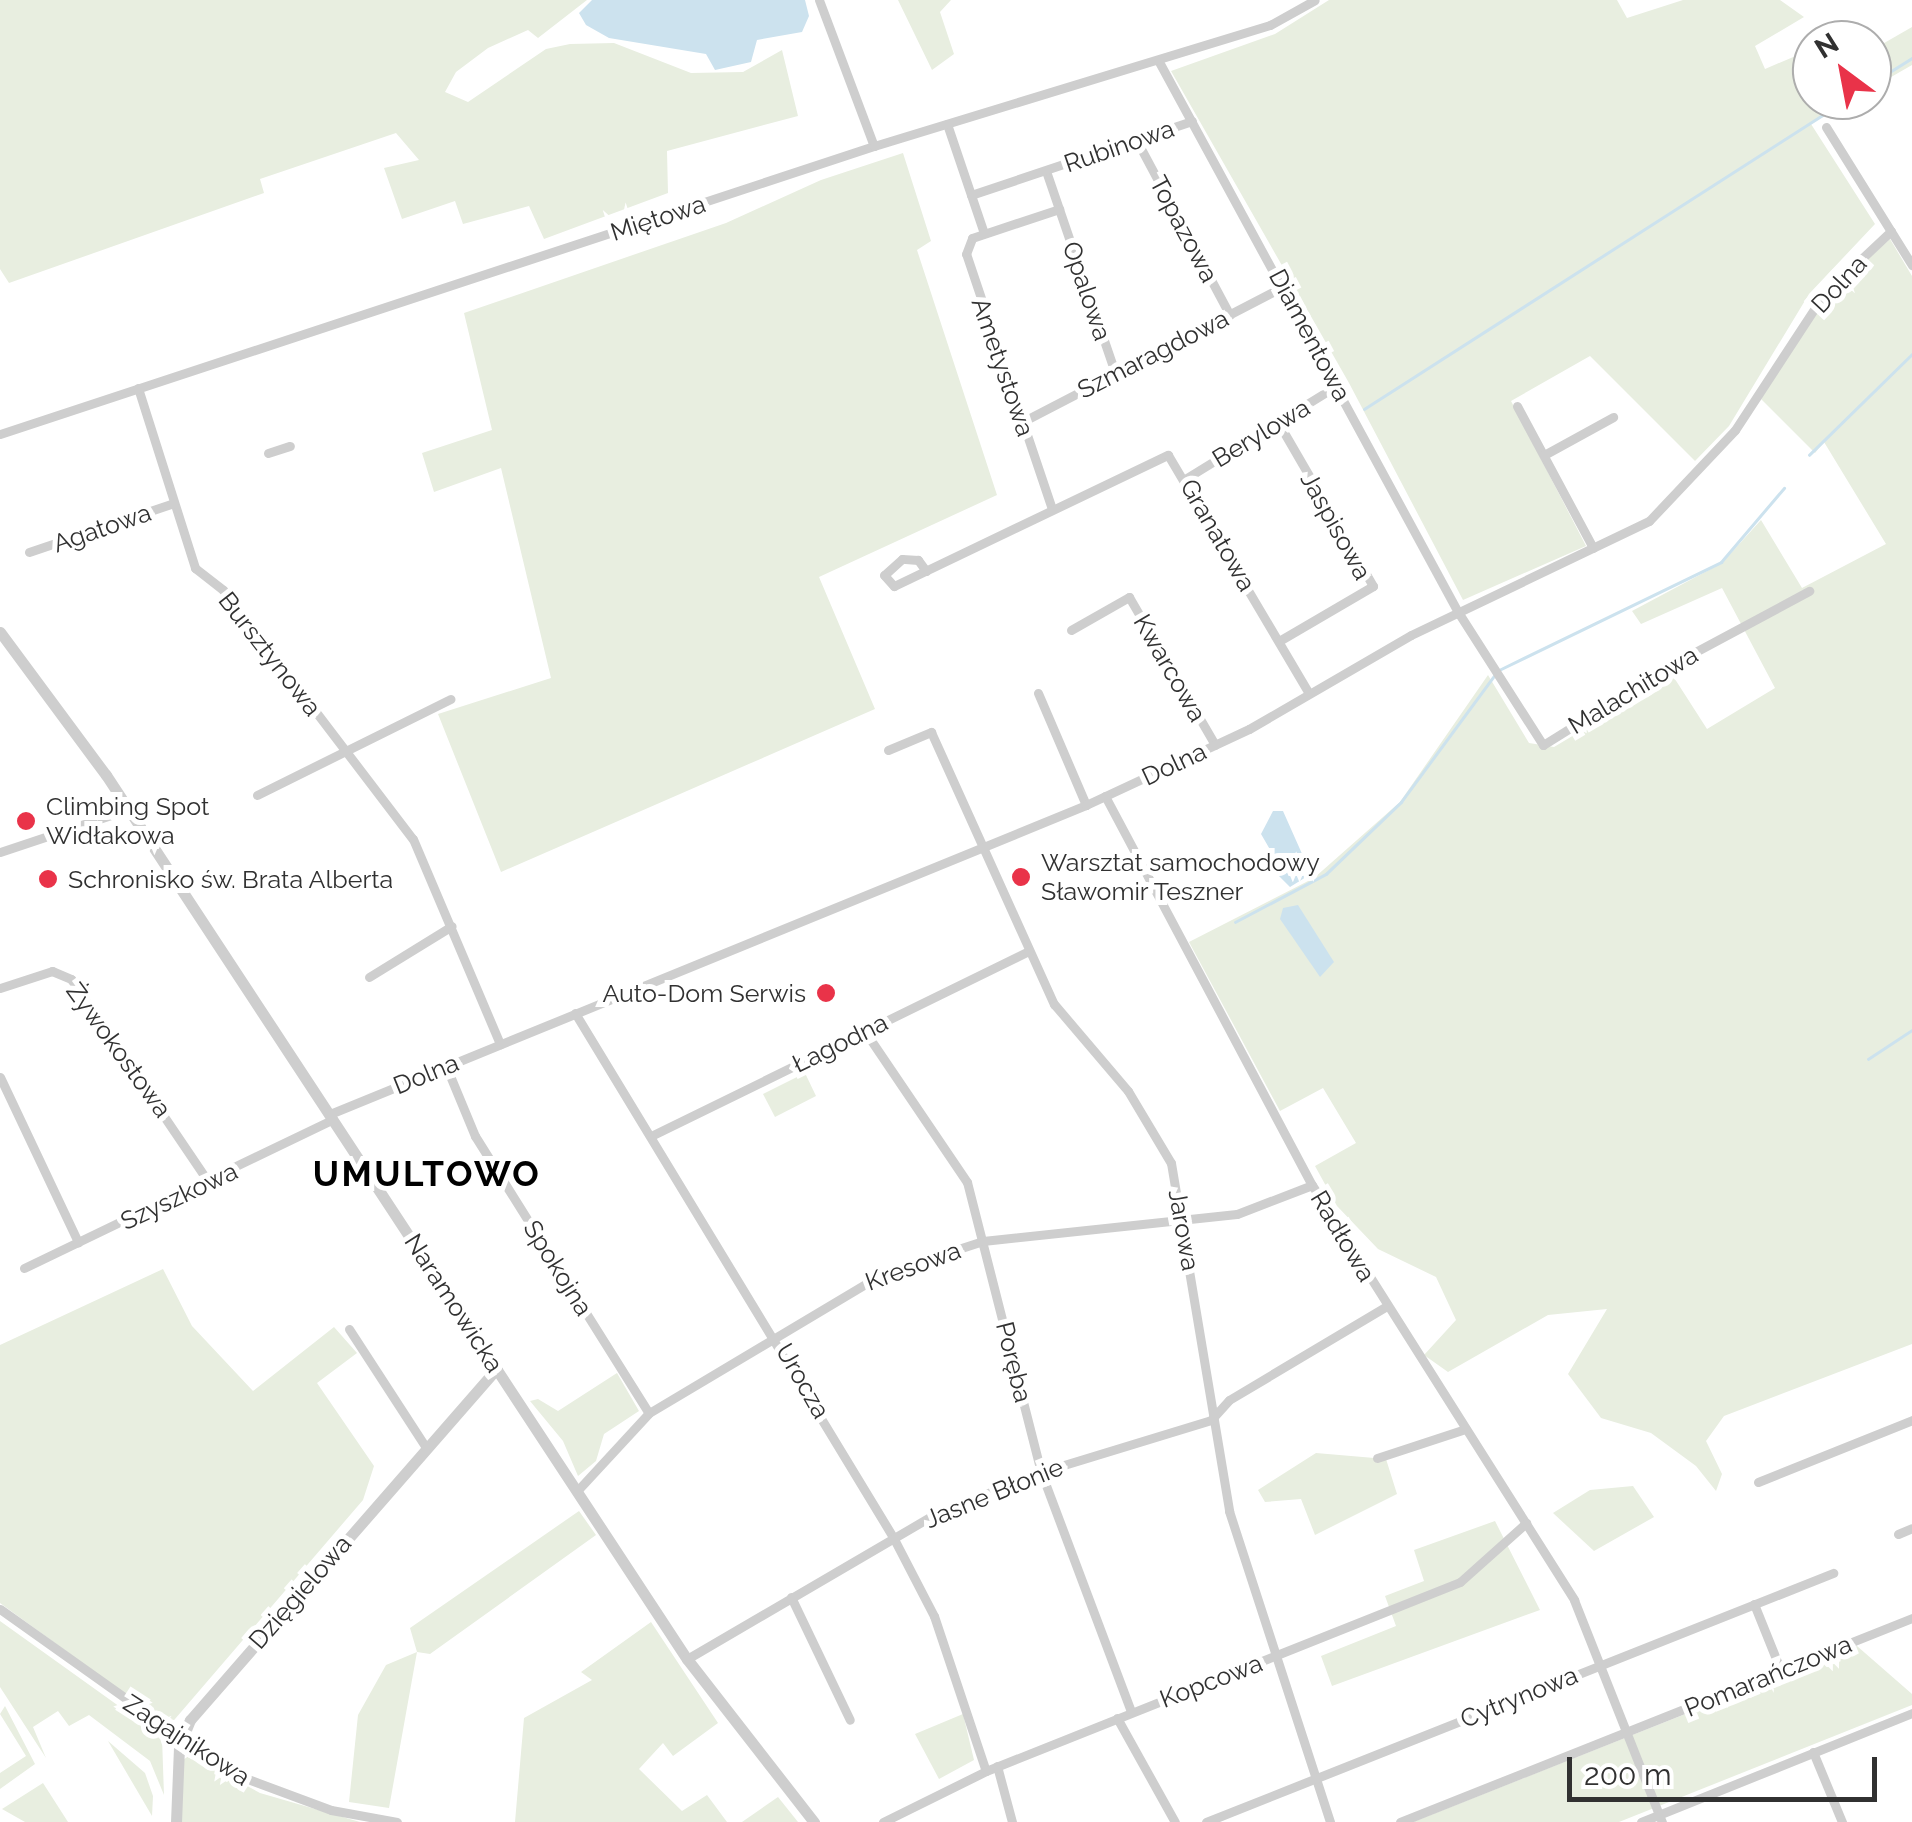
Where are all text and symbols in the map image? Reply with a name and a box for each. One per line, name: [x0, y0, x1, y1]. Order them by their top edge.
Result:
north arrow: [1792, 20, 1892, 120]
text: N: [1809, 26, 1845, 65]
street label: Rubinowa: [1060, 113, 1178, 179]
street label: Topazowa: [1143, 171, 1225, 287]
street label: Miętowa: [607, 189, 709, 247]
street label: Opalowa: [1056, 238, 1118, 344]
street label: Dolna: [1805, 249, 1873, 319]
street label: Diamentowa: [1263, 264, 1357, 406]
street label: Ametystowa: [965, 294, 1041, 440]
street label: Szmaragdowa: [1072, 303, 1234, 405]
street label: Berylowa: [1207, 392, 1315, 474]
street label: Jaspisowa: [1294, 467, 1378, 585]
street label: Granatowa: [1174, 474, 1262, 596]
street label: Agatowa: [49, 497, 155, 559]
street label: Bursztynowa: [212, 586, 328, 722]
street label: Kwarcowa: [1127, 609, 1213, 727]
street label: Malachitowa: [1563, 640, 1703, 740]
street label: Dolna: [1137, 736, 1211, 792]
place label: Climbing Spot Widłakowa: [46, 792, 209, 851]
marker: Climbing Spot Widłakowa: [15, 810, 37, 832]
place label: Warsztat samochodowy Sławomir Teszner: [1041, 848, 1320, 907]
place label: Schronisko św. Brata Alberta: [68, 864, 394, 894]
marker: Warsztat samochodowy Sławomir Teszner: [1010, 866, 1032, 888]
marker: Schronisko św. Brata Alberta: [37, 868, 59, 890]
street label: Żywokostowa: [60, 977, 178, 1123]
place label: Auto-Dom Serwis: [602, 978, 806, 1008]
marker: Auto-Dom Serwis: [815, 982, 837, 1004]
street label: Łagodna: [787, 1007, 893, 1079]
street label: Dolna: [389, 1047, 463, 1101]
district label: UMULTOWO: [313, 1153, 541, 1195]
street label: Szyszkowa: [116, 1156, 242, 1236]
street label: Radłowa: [1304, 1185, 1382, 1287]
street label: Jarowa: [1162, 1187, 1206, 1273]
street label: Spokojna: [517, 1215, 599, 1321]
street label: Naramowicka: [398, 1228, 510, 1378]
street label: Kresowa: [861, 1235, 965, 1297]
street label: Poręba: [989, 1318, 1039, 1406]
street label: Urocza: [770, 1338, 836, 1424]
street label: Jasne Błonie: [920, 1452, 1068, 1534]
street label: Dzięgielowa: [243, 1529, 357, 1655]
street label: Pomarańczowa: [1680, 1629, 1856, 1723]
street label: Kopcowa: [1156, 1648, 1266, 1714]
street label: Cytrynowa: [1456, 1660, 1582, 1734]
street label: Zagajnikowa: [118, 1688, 256, 1792]
scale bar: [1572, 1737, 1882, 1799]
text: 200 m: [1584, 1757, 1672, 1792]

